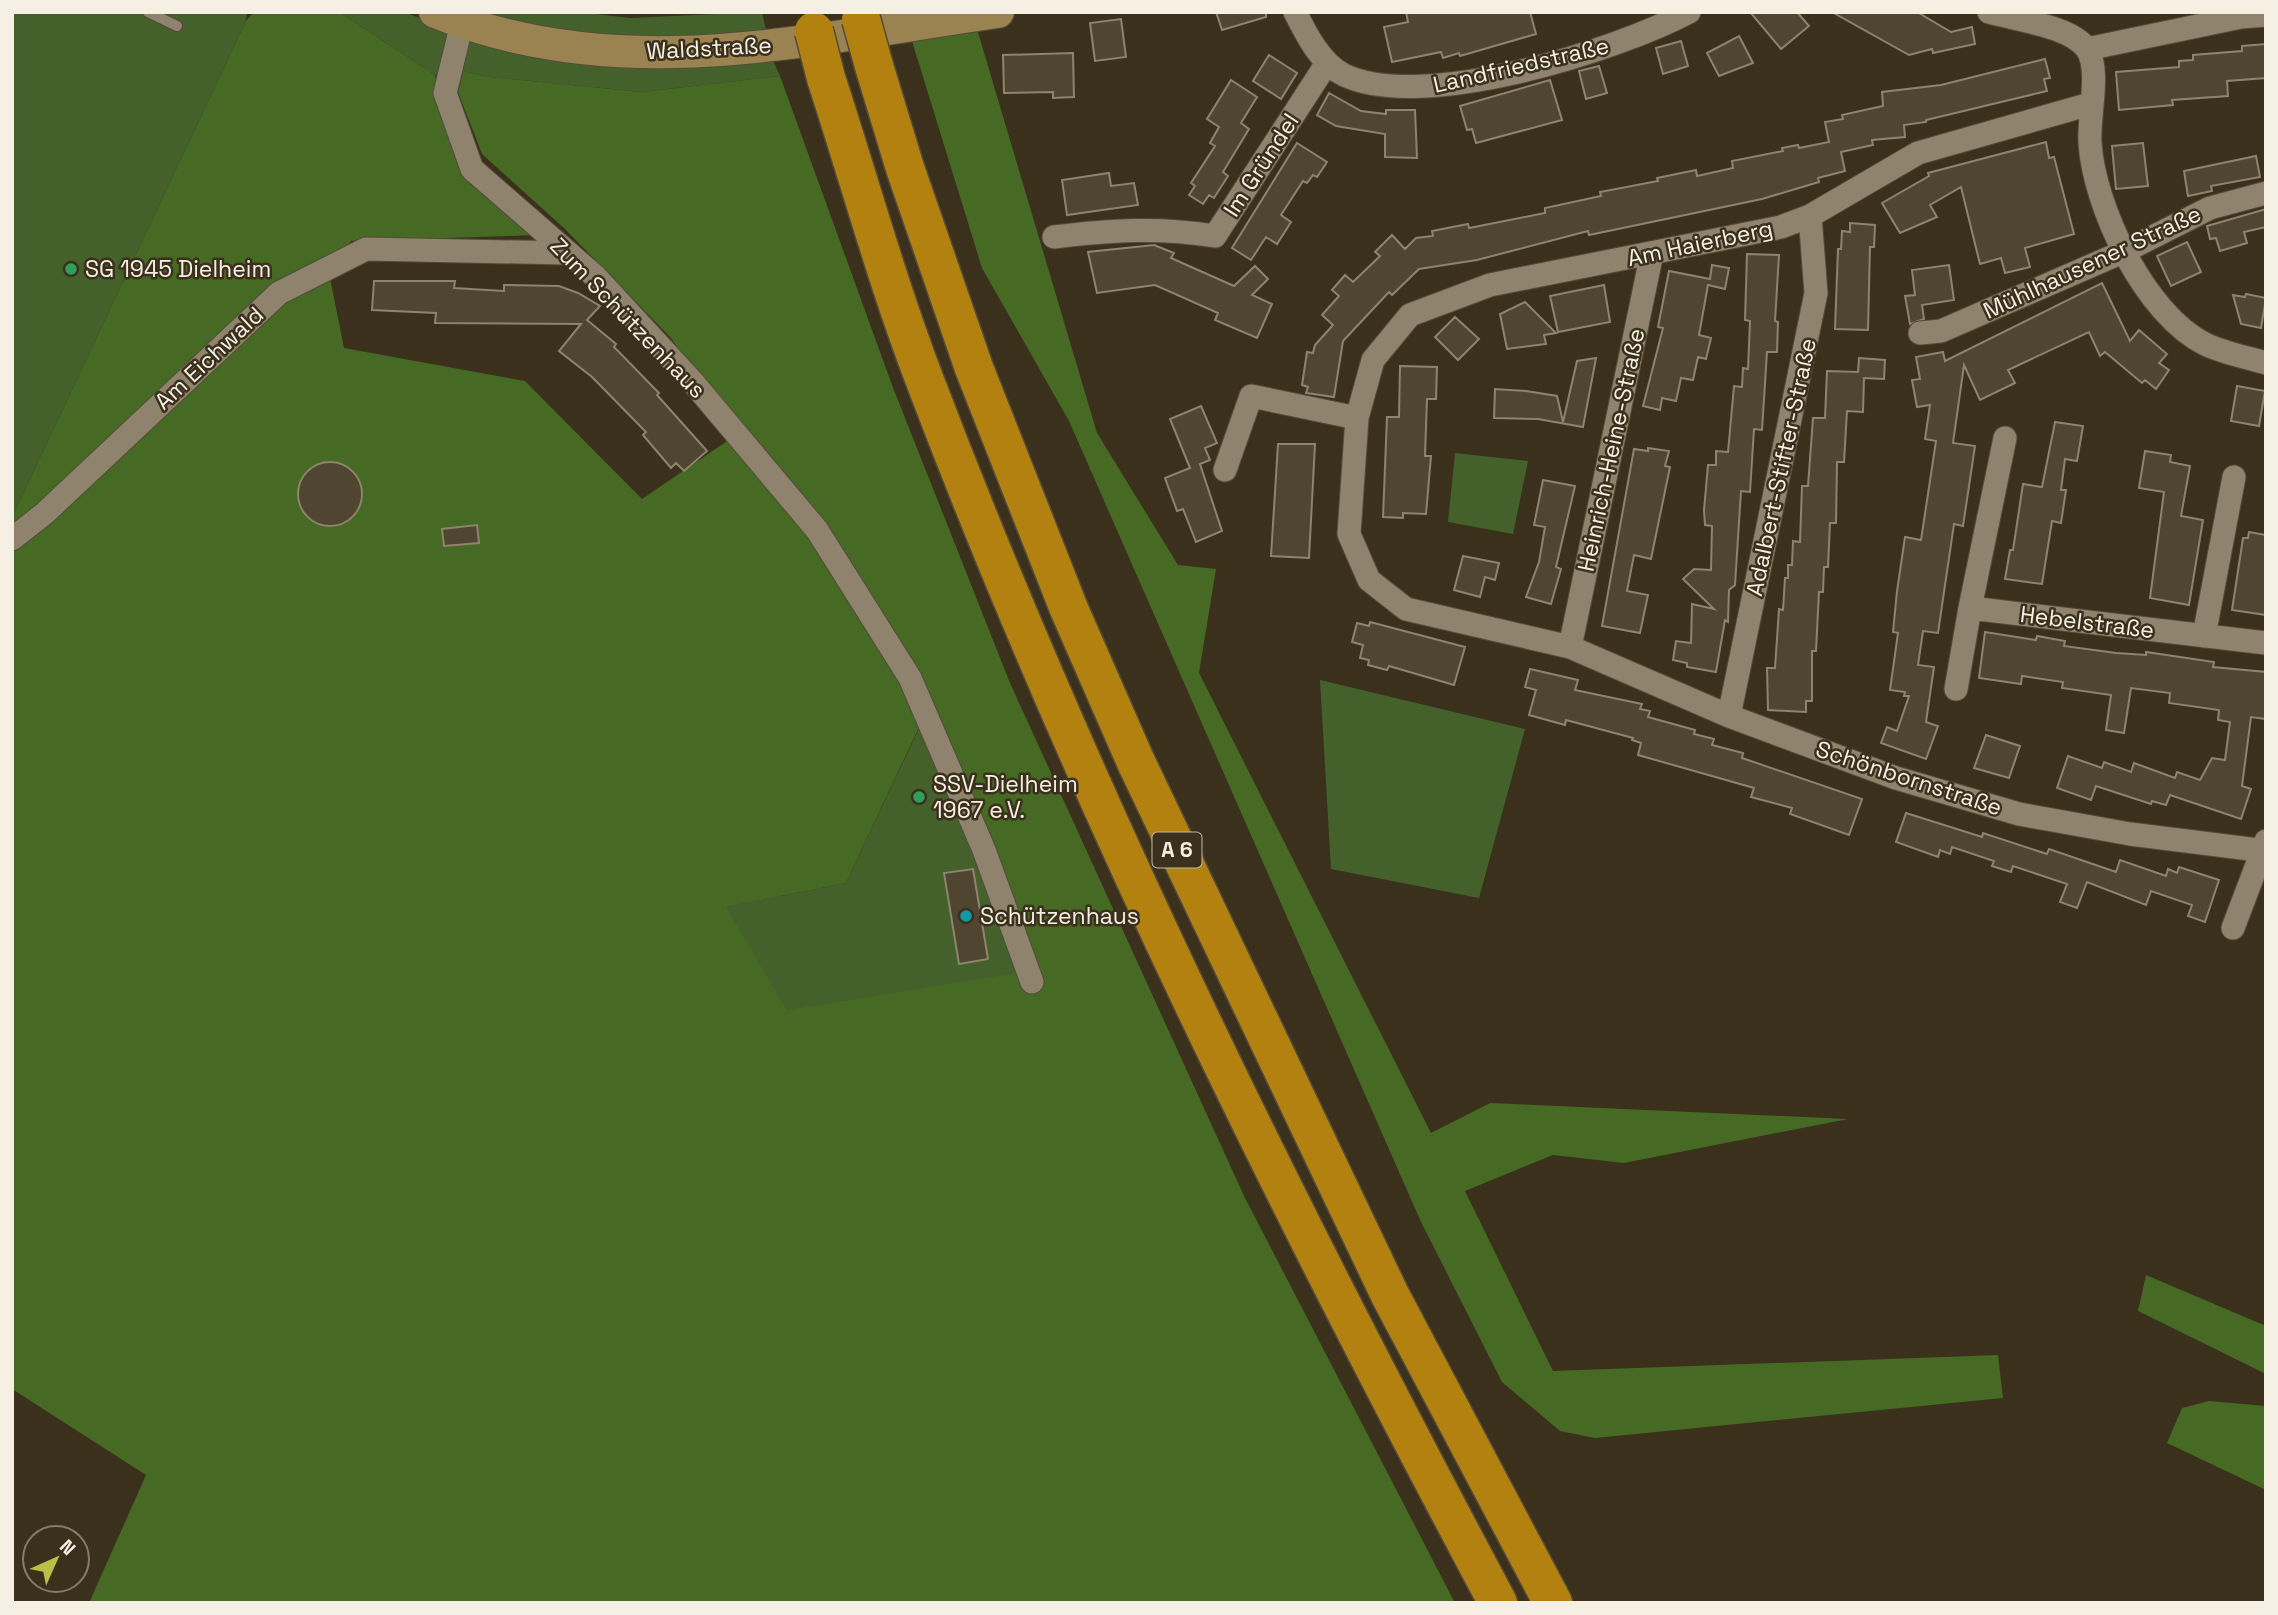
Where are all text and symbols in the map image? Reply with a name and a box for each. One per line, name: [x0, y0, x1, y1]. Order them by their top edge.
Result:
street label: Waldstraße: [646, 30, 772, 66]
street label: Landfriedstraße: [1430, 30, 1612, 100]
street label: Im Gründel: [1216, 108, 1306, 222]
street label: Mühlhausener Straße: [1978, 198, 2206, 326]
street label: Am Haierberg: [1625, 213, 1775, 273]
street label: Zum Schützenhaus: [544, 231, 712, 405]
place label: SG 1945 Dielheim: [85, 254, 271, 284]
marker: SG 1945 Dielheim: [63, 261, 79, 277]
street label: Am Eichwald: [148, 300, 270, 416]
street label: Heinrich-Heine-Straße: [1571, 326, 1651, 574]
street label: Adalbert-Stifter-Straße: [1739, 335, 1823, 599]
street label: Hebelstraße: [2018, 599, 2156, 645]
street label: Schönbornstraße: [1812, 734, 2006, 822]
place label: SSV-Dielheim 1967 e.V.: [933, 769, 1078, 825]
marker: SSV-Dielheim 1967 e.V.: [911, 789, 927, 805]
road number: A 6: [1152, 832, 1202, 868]
place label: Schützenhaus: [980, 901, 1139, 931]
marker: Schützenhaus: [958, 908, 974, 924]
north arrow: [21, 1524, 91, 1594]
text: N: [54, 1534, 81, 1561]

